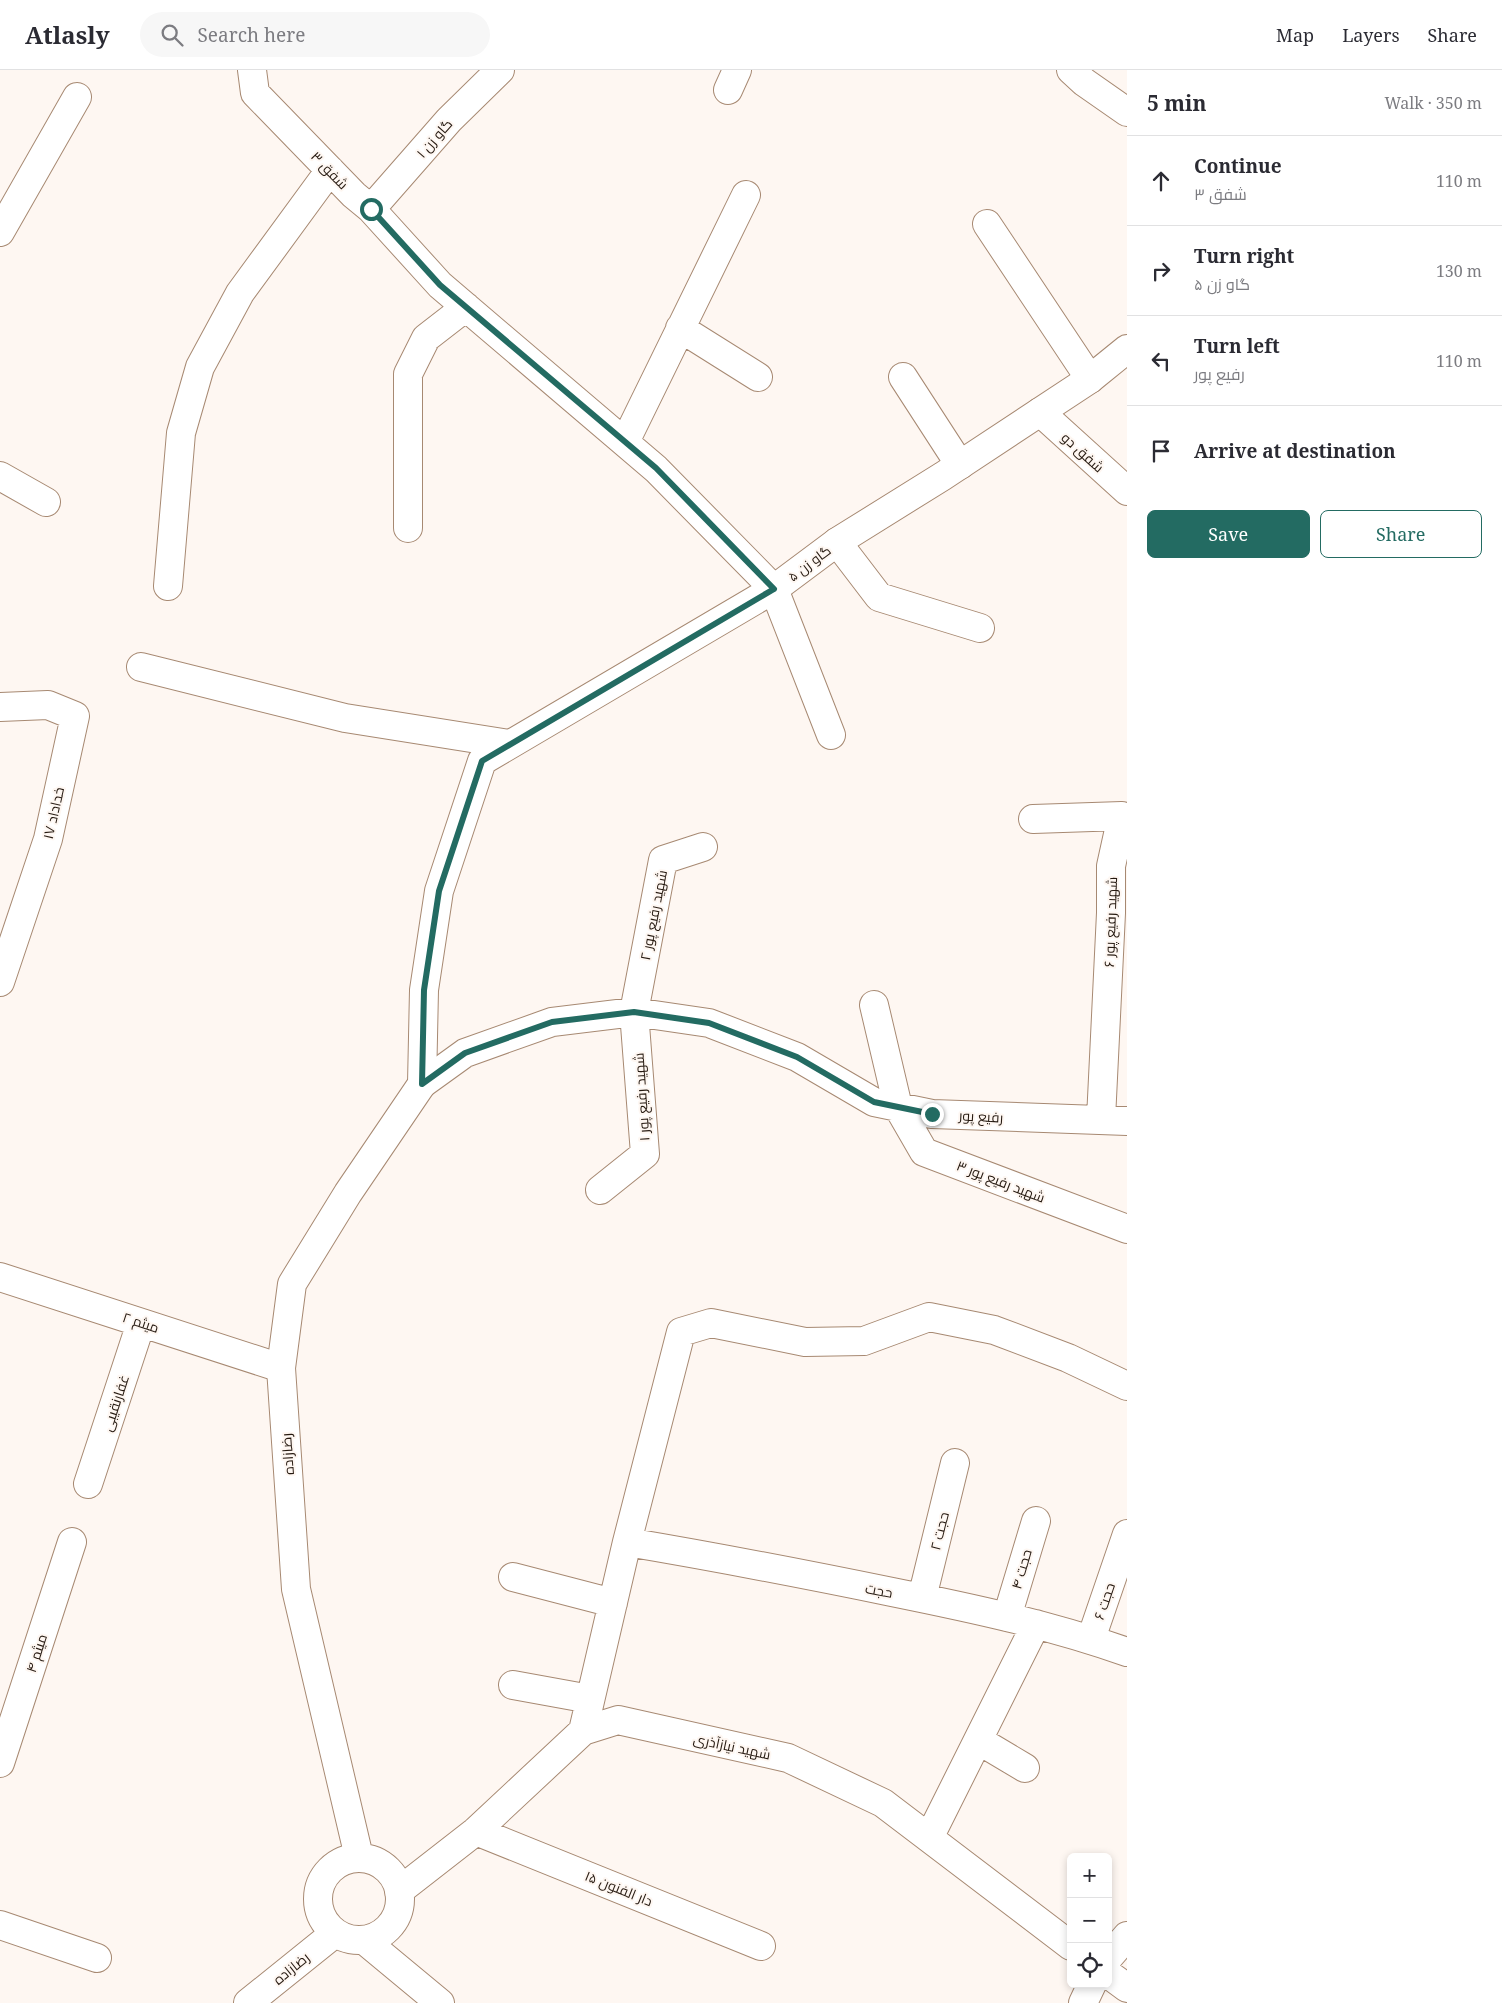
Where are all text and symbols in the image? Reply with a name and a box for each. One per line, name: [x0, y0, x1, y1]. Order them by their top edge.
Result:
search box: [140, 12, 490, 57]
text: Atlasly: [25, 18, 110, 51]
icon: search: [158, 21, 186, 49]
text: Search here: [198, 22, 305, 48]
text: Map: [1276, 23, 1314, 47]
text: Layers: [1342, 23, 1400, 47]
text: Share: [1428, 23, 1477, 47]
text: 5 min: [1147, 89, 1206, 117]
text: Walk · 350 m: [1385, 92, 1482, 114]
street label: گاو زن ۱: [412, 114, 456, 162]
street label: شفق ۳: [307, 147, 353, 193]
text: Continue: [1194, 153, 1282, 179]
icon: ahead: [1147, 167, 1175, 195]
text: 110 m: [1436, 170, 1482, 192]
text: شفق ۳: [1194, 183, 1247, 205]
route start: [360, 198, 383, 221]
text: Turn right: [1194, 243, 1294, 269]
icon: right: [1147, 257, 1175, 285]
text: 130 m: [1436, 260, 1482, 282]
text: گاو زن ۵: [1194, 273, 1250, 295]
text: Turn left: [1194, 333, 1280, 359]
icon: left: [1147, 347, 1175, 375]
text: 110 m: [1436, 350, 1482, 372]
text: رفیع پور: [1194, 363, 1245, 385]
street label: شفق دو: [1058, 428, 1108, 476]
icon: arrive: [1147, 437, 1175, 465]
text: Arrive at destination: [1194, 438, 1396, 464]
button: Save: [1147, 510, 1310, 558]
button: Share: [1320, 510, 1482, 558]
street label: گاو زن ۵: [784, 541, 834, 585]
street label: خداداد ۱۷: [38, 785, 68, 841]
street label: شهید رفیع پور ۲: [635, 868, 672, 962]
street label: شهید رفیع پور ۶: [1099, 876, 1122, 968]
street label: شهید رفیع پور ۱: [628, 1052, 655, 1142]
route end: [921, 1103, 944, 1126]
street label: رفیع پور: [957, 1105, 1004, 1128]
street label: شهید رفیع پور ۳: [954, 1155, 1048, 1208]
street label: میثم ۲: [120, 1307, 162, 1338]
street label: غفارنقیبی: [97, 1372, 133, 1434]
street label: رضازاده: [276, 1433, 298, 1475]
street label: حجت ۲: [925, 1510, 953, 1552]
street label: حجت ۴: [1006, 1547, 1036, 1591]
street label: حجت: [864, 1578, 894, 1602]
street label: حجت ۶: [1089, 1580, 1119, 1622]
street label: میثم ۴: [21, 1631, 52, 1675]
street label: شهید نیازآذری: [692, 1729, 772, 1763]
map controls: [1067, 1853, 1112, 1988]
button: +: [1067, 1853, 1112, 1898]
street label: دار الفنون ۱۵: [582, 1866, 656, 1910]
button: −: [1067, 1898, 1112, 1943]
button: locate: [1067, 1943, 1112, 1988]
street label: رضازاده: [269, 1947, 313, 1989]

